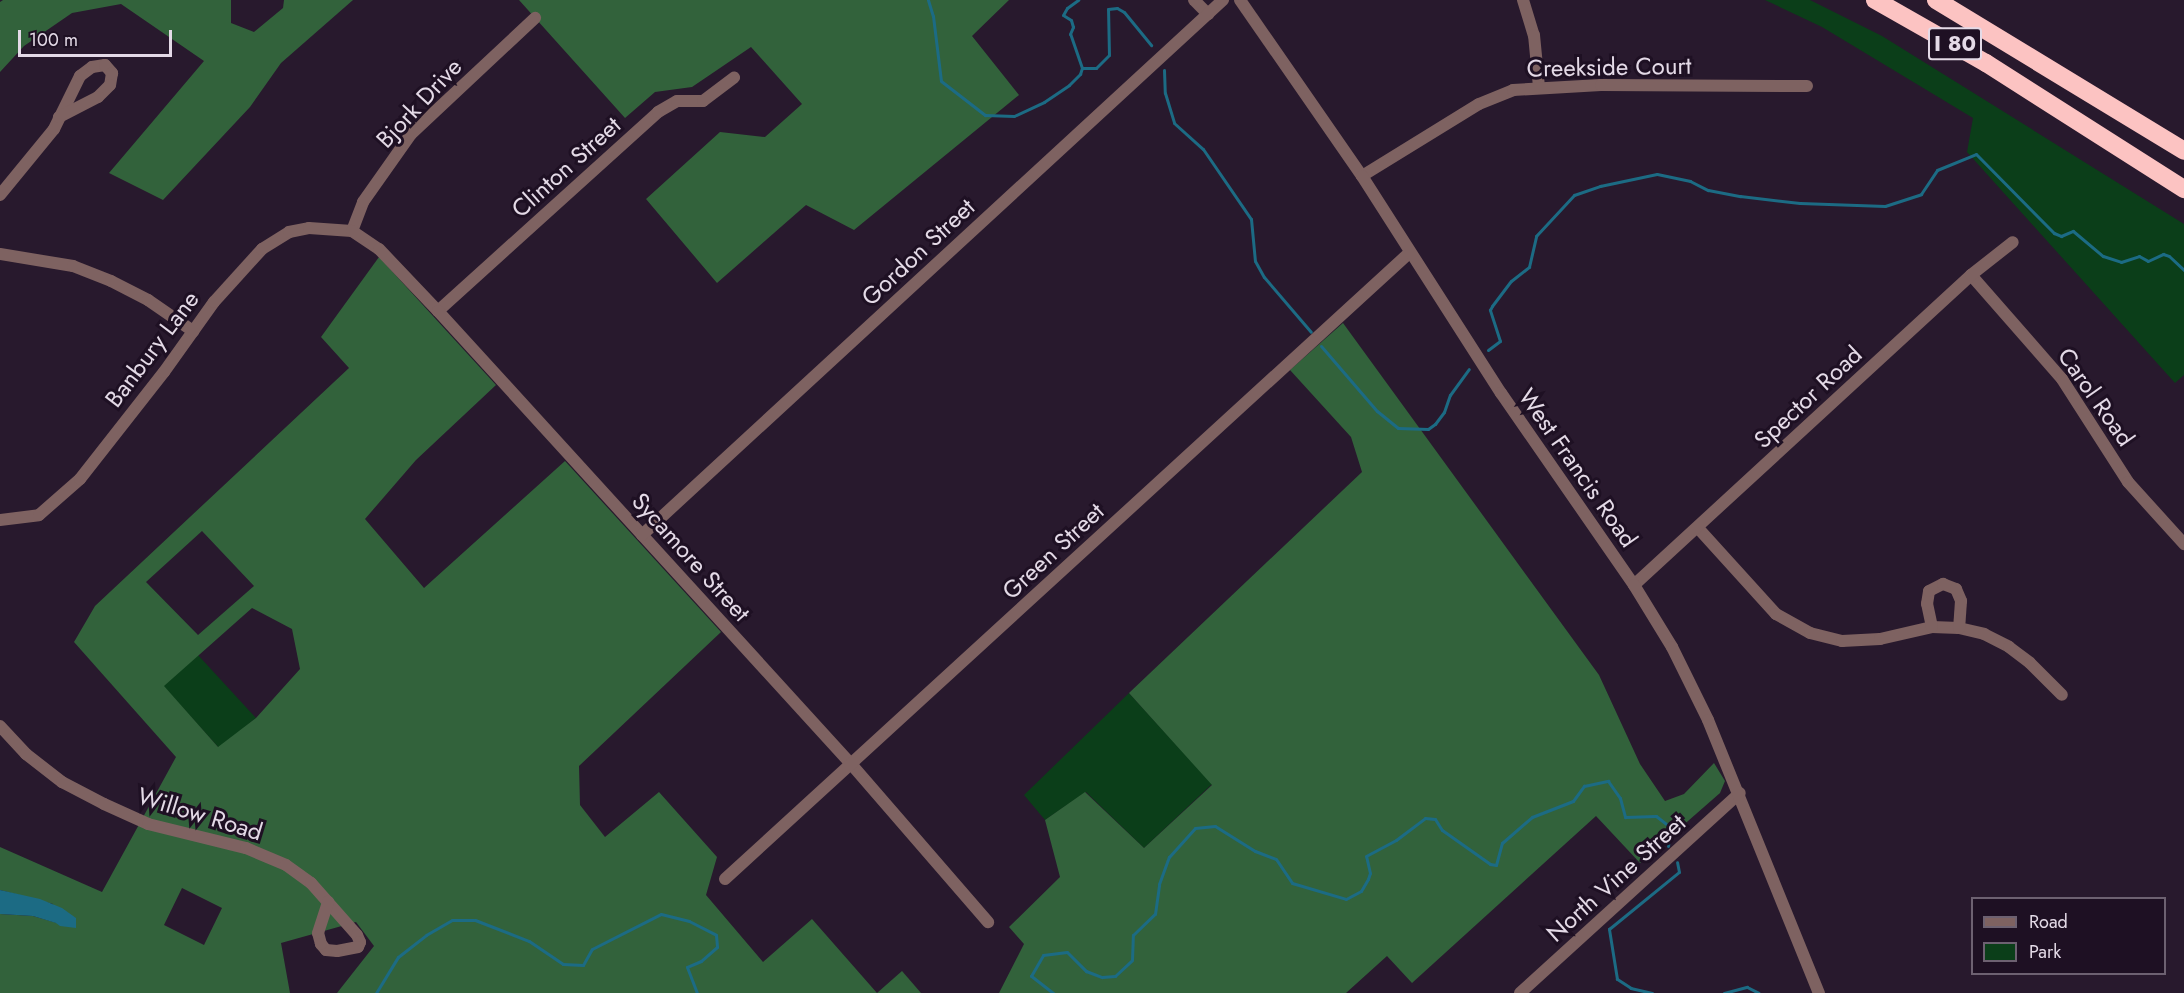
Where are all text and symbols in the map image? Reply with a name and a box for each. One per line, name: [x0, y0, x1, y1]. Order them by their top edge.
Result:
scale bar: [21, 18, 176, 56]
road number: I 80: [1928, 25, 1982, 63]
text: 100 m: [29, 27, 78, 53]
street label: Creekside Court: [1526, 51, 1692, 83]
street label: Bjork Drive: [370, 52, 468, 154]
street label: Clinton Street: [506, 111, 626, 223]
street label: Gordon Street: [856, 192, 980, 312]
street label: Banbury Lane: [99, 285, 205, 413]
street label: Spector Road: [1748, 340, 1868, 454]
street label: Carol Road: [2052, 342, 2140, 452]
street label: West Francis Road: [1513, 383, 1643, 553]
street label: Sycamore Street: [626, 487, 756, 627]
street label: Green Street: [996, 497, 1110, 605]
street label: Willow Road: [134, 781, 266, 847]
street label: North Vine Street: [1541, 808, 1691, 948]
legend: [1971, 897, 2166, 975]
text: Road: [2029, 909, 2068, 935]
text: Park: [2029, 939, 2061, 965]

